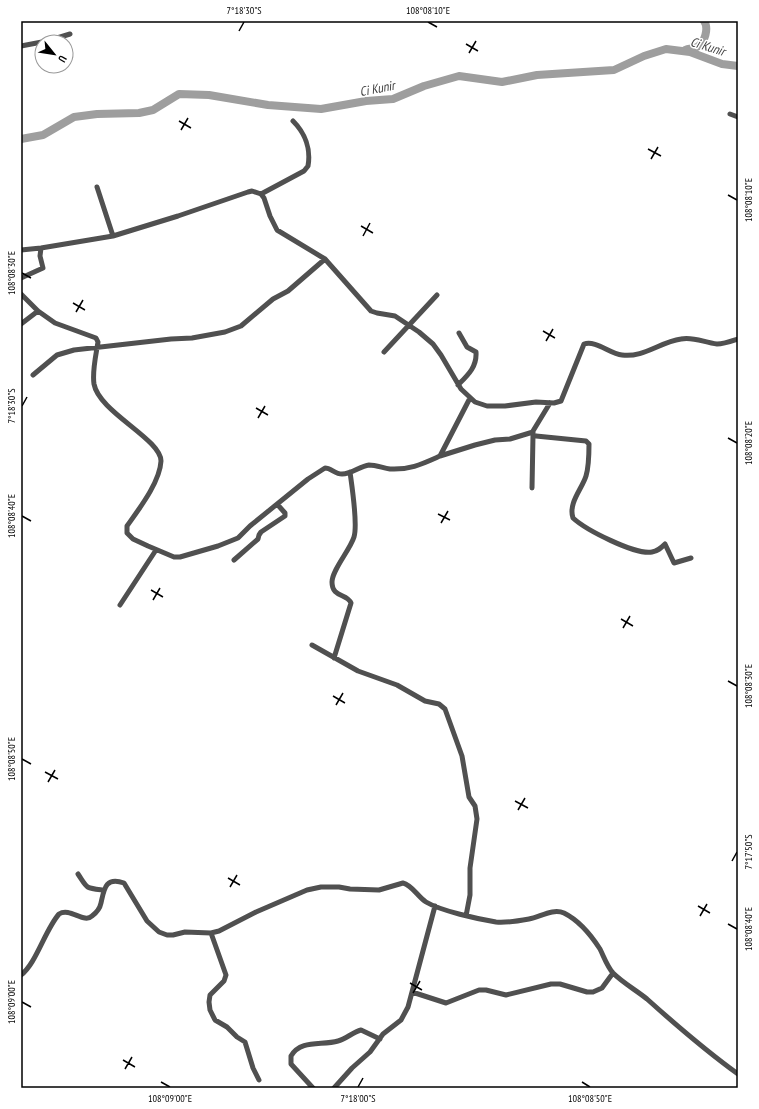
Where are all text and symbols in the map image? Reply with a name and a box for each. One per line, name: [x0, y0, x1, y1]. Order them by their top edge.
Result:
text: 7°18'30"S: [227, 4, 261, 17]
text: 108°08'10"E: [406, 4, 450, 17]
water label: Ci Kunir: [688, 33, 730, 60]
north arrow: [34, 34, 74, 74]
text: U: [55, 53, 70, 65]
water label: Ci Kunir: [358, 76, 398, 100]
text: 108°08'10"E: [742, 178, 755, 222]
text: 108°08'30"E: [5, 251, 18, 295]
text: 7°18'30"S: [5, 389, 18, 423]
text: 108°08'20"E: [742, 421, 755, 465]
text: 108°08'40"E: [5, 494, 18, 538]
text: 108°08'30"E: [742, 664, 755, 708]
text: 108°08'50"E: [5, 737, 18, 781]
text: 7°17'50"S: [742, 835, 755, 869]
text: 108°08'40"E: [742, 907, 755, 951]
text: 108°09'00"E: [5, 980, 18, 1024]
text: 108°09'00"E: [148, 1092, 192, 1105]
text: 7°18'00"S: [341, 1092, 375, 1105]
text: 108°08'50"E: [568, 1092, 612, 1105]

